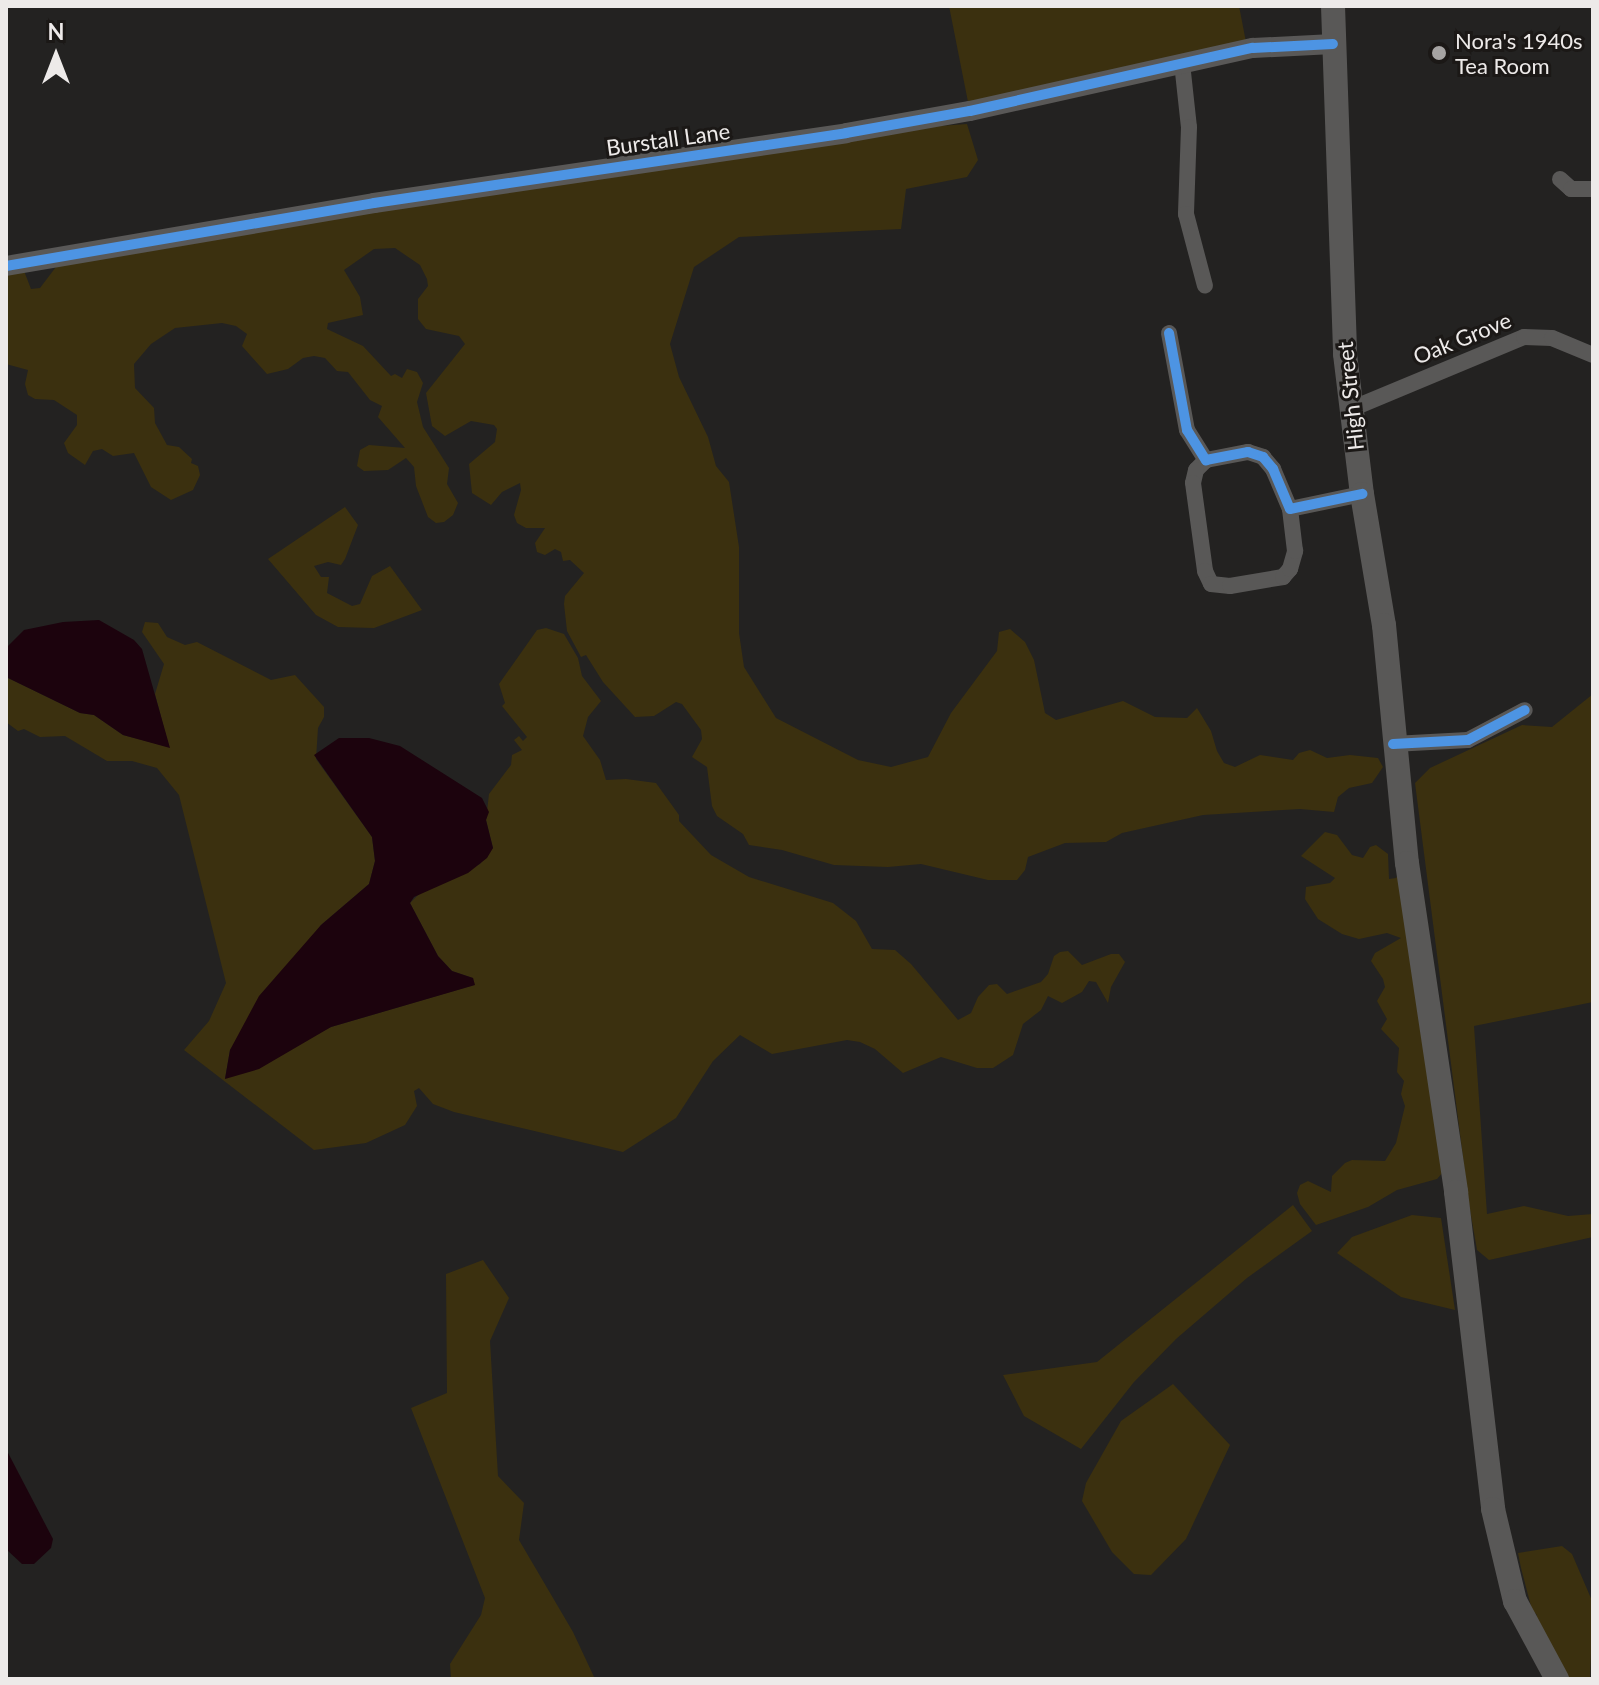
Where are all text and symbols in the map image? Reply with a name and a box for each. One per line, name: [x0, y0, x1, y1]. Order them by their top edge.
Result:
north arrow: [16, 16, 96, 96]
text: N: [48, 18, 64, 45]
place label: Nora's 1940s Tea Room: [1455, 27, 1582, 78]
marker: Nora's 1940s Tea Room: [1430, 44, 1448, 62]
street label: Burstall Lane: [604, 117, 732, 161]
street label: Oak Grove: [1409, 306, 1515, 370]
street label: High Street: [1331, 340, 1369, 452]

